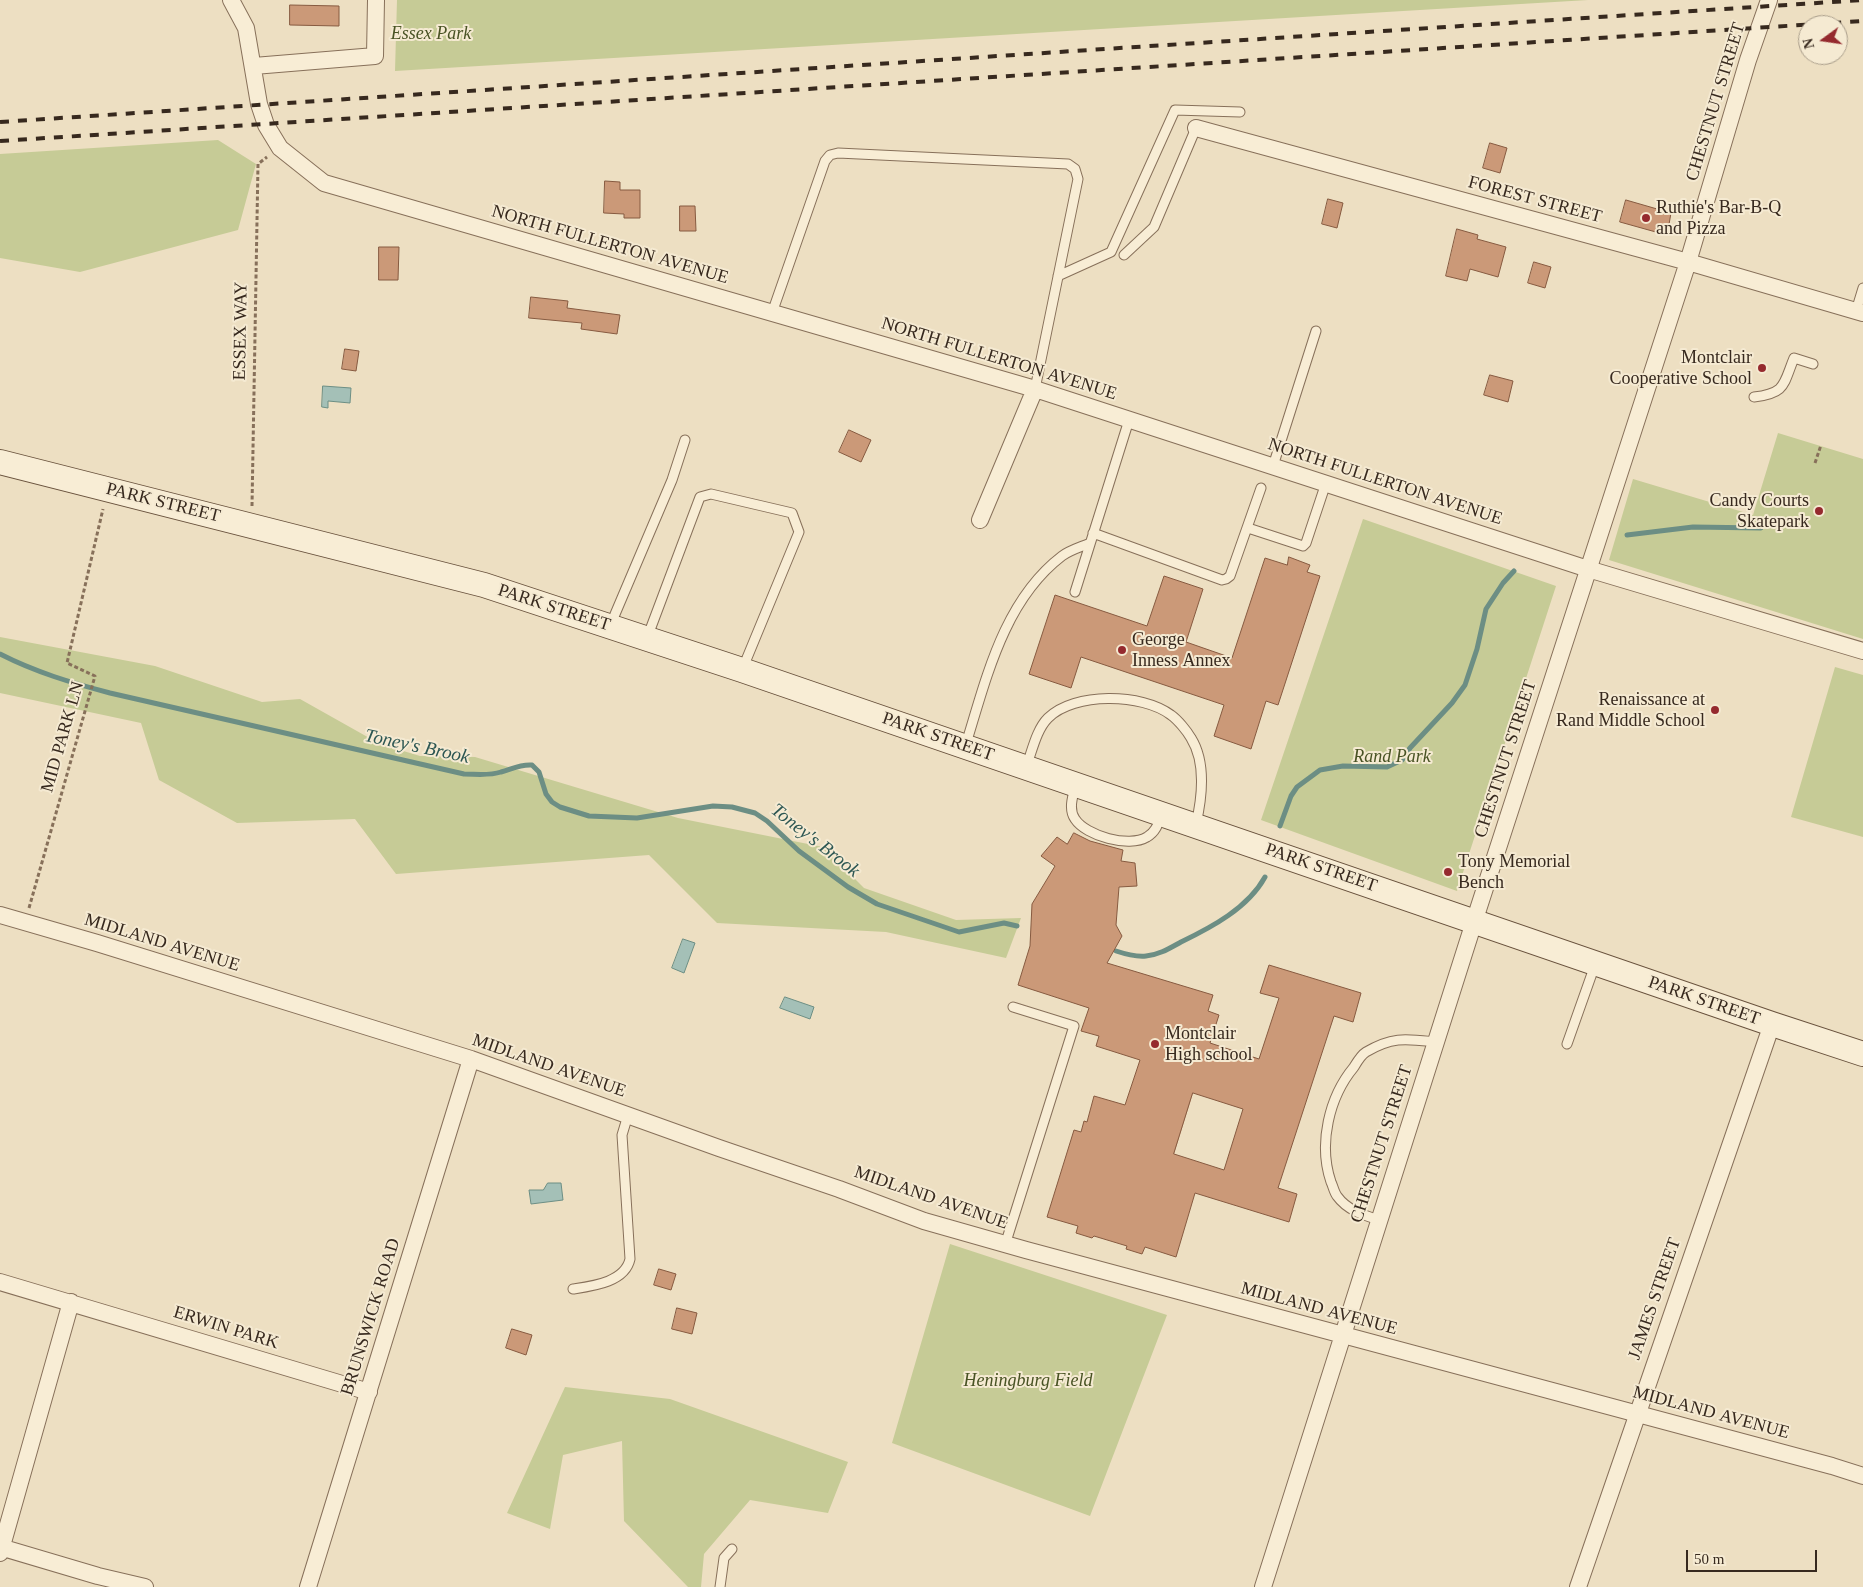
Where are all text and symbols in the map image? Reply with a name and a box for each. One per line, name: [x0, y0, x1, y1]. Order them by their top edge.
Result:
north arrow: [1798, 15, 1848, 65]
street label: CHESTNUT STREET: [1682, 20, 1750, 184]
park label: Essex Park: [391, 23, 471, 45]
text: N: [1800, 37, 1817, 50]
street label: FOREST STREET: [1466, 172, 1604, 228]
place label: Ruthie's Bar-B-Q and Pizza: [1656, 197, 1781, 240]
street label: NORTH FULLERTON AVENUE: [489, 201, 731, 289]
marker: Ruthie's Bar-B-Q and Pizza: [1640, 212, 1652, 224]
street label: ESSEX WAY: [229, 281, 253, 381]
street label: NORTH FULLERTON AVENUE: [879, 313, 1119, 405]
place label: Montclair Cooperative School: [1610, 347, 1752, 389]
marker: Montclair Cooperative School: [1756, 362, 1768, 374]
street label: NORTH FULLERTON AVENUE: [1265, 434, 1505, 530]
street label: PARK STREET: [104, 478, 222, 528]
place label: Candy Courts Skatepark: [1709, 490, 1809, 532]
marker: Candy Courts Skatepark: [1813, 505, 1825, 517]
street label: PARK STREET: [495, 580, 613, 636]
place label: George Inness Annex: [1132, 629, 1230, 672]
marker: George Inness Annex: [1116, 644, 1128, 656]
street label: CHESTNUT STREET: [1470, 677, 1542, 841]
street label: MID PARK LN: [37, 679, 89, 795]
place label: Renaissance at Rand Middle School: [1556, 689, 1705, 732]
marker: Renaissance at Rand Middle School: [1709, 704, 1721, 716]
street label: PARK STREET: [879, 708, 997, 766]
water label: Toney's Brook: [362, 725, 472, 769]
park label: Rand Park: [1353, 746, 1431, 768]
water label: Toney's Brook: [766, 799, 864, 883]
street label: PARK STREET: [1262, 839, 1380, 897]
place label: Tony Memorial Bench: [1458, 851, 1570, 894]
marker: Tony Memorial Bench: [1442, 866, 1454, 878]
street label: MIDLAND AVENUE: [82, 909, 242, 977]
street label: PARK STREET: [1645, 972, 1763, 1030]
place label: Montclair High school: [1165, 1023, 1252, 1066]
street label: MIDLAND AVENUE: [469, 1030, 629, 1102]
marker: Montclair High school: [1149, 1038, 1161, 1050]
street label: CHESTNUT STREET: [1346, 1062, 1418, 1226]
street label: MIDLAND AVENUE: [851, 1162, 1011, 1234]
street label: JAMES STREET: [1624, 1235, 1686, 1363]
street label: BRUNSWICK ROAD: [337, 1236, 405, 1398]
street label: MIDLAND AVENUE: [1238, 1278, 1400, 1340]
street label: ERWIN PARK: [171, 1302, 281, 1354]
park label: Heningburg Field: [964, 1370, 1092, 1392]
street label: MIDLAND AVENUE: [1630, 1382, 1792, 1444]
scale bar: [1688, 1540, 1819, 1572]
text: 50 m: [1694, 1551, 1724, 1567]

